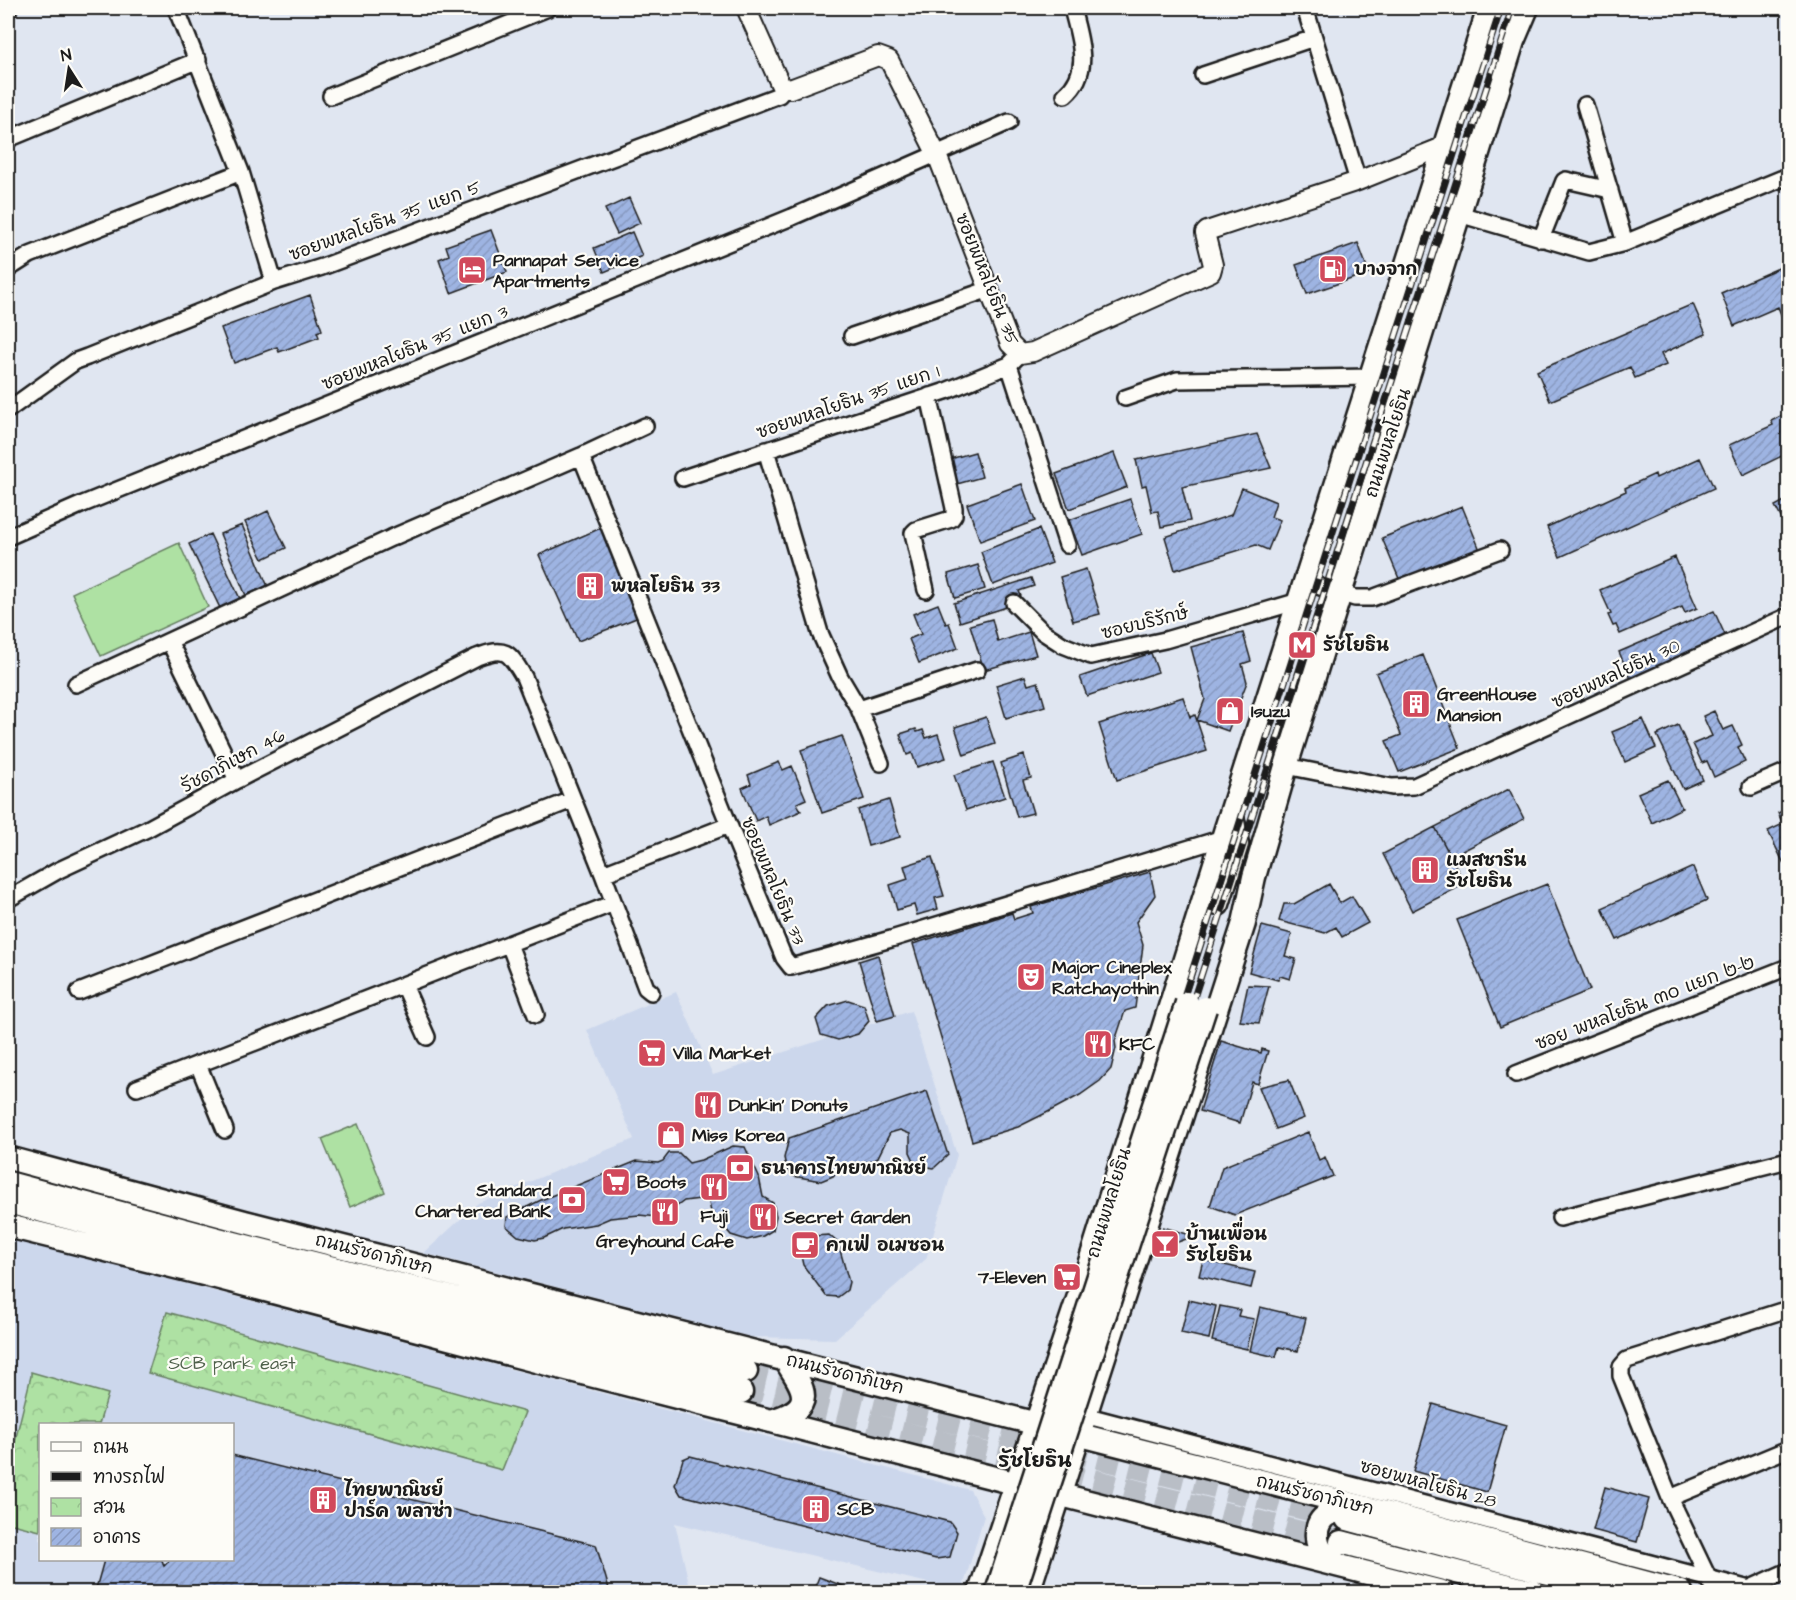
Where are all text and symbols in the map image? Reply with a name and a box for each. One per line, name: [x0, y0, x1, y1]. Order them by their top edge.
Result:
north arrow: [39, 39, 99, 99]
text: N: [59, 44, 73, 67]
street label: ซอยพหลโยธิน 35 แยก 5: [285, 174, 485, 267]
street label: ซอยพหลโยธิน 35: [949, 209, 1026, 349]
place label: Pannapat Service Apartments: [493, 248, 639, 294]
fuel station icon: บางจาก: [1317, 253, 1349, 285]
hotel icon: Pannapat Service Apartments: [456, 254, 488, 286]
place label: บางจาก: [1354, 257, 1417, 282]
street label: ซอยพหลโยธิน 35 แยก 3: [318, 298, 512, 397]
street label: ซอยพหลโยธิน 35 แยก 1: [753, 358, 943, 445]
street label: ถนนพหลโยธิน: [1358, 385, 1417, 501]
building icon: พหลโยธิน 33: [574, 570, 606, 602]
place label: พหลโยธิน 33: [611, 574, 721, 599]
street label: ซอยบริรักษ์: [1098, 599, 1192, 646]
metro station icon: รัชโยธิน: [1286, 629, 1318, 661]
street label: ซอยพหลโยธิน 30: [1547, 632, 1684, 715]
place label: รัชโยธิน: [1323, 633, 1389, 658]
place label: GreenHouse Mansion: [1437, 682, 1537, 728]
building icon: GreenHouse Mansion: [1400, 688, 1432, 720]
shop icon: Isuzu: [1214, 695, 1246, 727]
place label: Isuzu: [1251, 699, 1290, 724]
street label: รัชดาภิเษก 46: [176, 723, 290, 799]
street label: ซอยพหลโยธิน 33: [735, 813, 812, 949]
place label: แมสซารีน รัชโยธิน: [1446, 848, 1527, 894]
building icon: แมสซารีน รัชโยธิน: [1409, 854, 1441, 886]
street label: ซอย พหลโยธิน ๓๐ แยก ๒-๒: [1531, 949, 1758, 1056]
place label: Major Cineplex Ratchayothin: [1052, 955, 1172, 1002]
theatre icon: Major Cineplex Ratchayothin: [1015, 961, 1047, 993]
restaurant icon: KFC: [1082, 1028, 1114, 1060]
place label: KFC: [1119, 1032, 1155, 1057]
supermarket icon: Villa Market: [636, 1037, 668, 1069]
place label: Villa Market: [672, 1041, 772, 1066]
restaurant icon: Dunkin' Donuts: [692, 1089, 724, 1121]
place label: Dunkin' Donuts: [729, 1093, 848, 1118]
shop icon: Miss Korea: [655, 1119, 687, 1151]
place label: Miss Korea: [692, 1123, 786, 1148]
street label: ถนนพหลโยธิน: [1079, 1145, 1138, 1261]
bank icon: ธนาคารไทยพาณิชย์: [724, 1152, 756, 1184]
place label: ธนาคารไทยพาณิชย์: [761, 1155, 926, 1181]
supermarket icon: Boots: [600, 1166, 632, 1198]
place label: Boots: [637, 1170, 686, 1195]
restaurant icon: Fuji: [698, 1171, 730, 1203]
place label: Standard Chartered BanK: [415, 1178, 552, 1224]
bank icon: Standard Chartered BanK: [556, 1184, 588, 1216]
restaurant icon: Greyhound Cafe: [649, 1196, 681, 1228]
restaurant icon: Secret Garden: [747, 1201, 779, 1233]
place label: Fuji: [700, 1204, 728, 1229]
place label: Secret Garden: [783, 1205, 910, 1230]
place label: บ้านเพื่อน รัชโยธิน: [1186, 1216, 1267, 1268]
street label: ถนนรัชดาภิเษก: [313, 1227, 435, 1281]
bar icon: บ้านเพื่อน รัชโยธิน: [1149, 1228, 1181, 1260]
place label: Greyhound Cafe: [596, 1229, 734, 1255]
cafe icon: คาเฟ่ อเมซอน: [789, 1229, 821, 1261]
place label: คาเฟ่ อเมซอน: [826, 1233, 944, 1258]
supermarket icon: 7-Eleven: [1051, 1261, 1083, 1293]
place label: 7-Eleven: [977, 1265, 1046, 1290]
street label: ถนนรัชดาภิเษก: [784, 1347, 906, 1401]
park label: SCB park east: [169, 1351, 296, 1376]
legend: [39, 1423, 234, 1561]
text: ถนน: [93, 1435, 128, 1460]
district label: รัชโยธิน: [998, 1447, 1072, 1475]
street label: ซอยพหลโยธิน 28: [1357, 1453, 1500, 1514]
text: ทางรถไฟ: [93, 1464, 165, 1490]
street label: ถนนรัชดาภิเษก: [1254, 1468, 1376, 1522]
place label: ไทยพาณิชย์ ปาร์ค พลาซ่า: [343, 1477, 453, 1524]
building icon: ไทยพาณิชย์ ปาร์ค พลาซ่า: [307, 1484, 339, 1516]
building icon: SCB: [800, 1493, 832, 1525]
text: สวน: [93, 1495, 125, 1520]
place label: SCB: [836, 1497, 874, 1522]
text: อาคาร: [93, 1525, 141, 1550]

